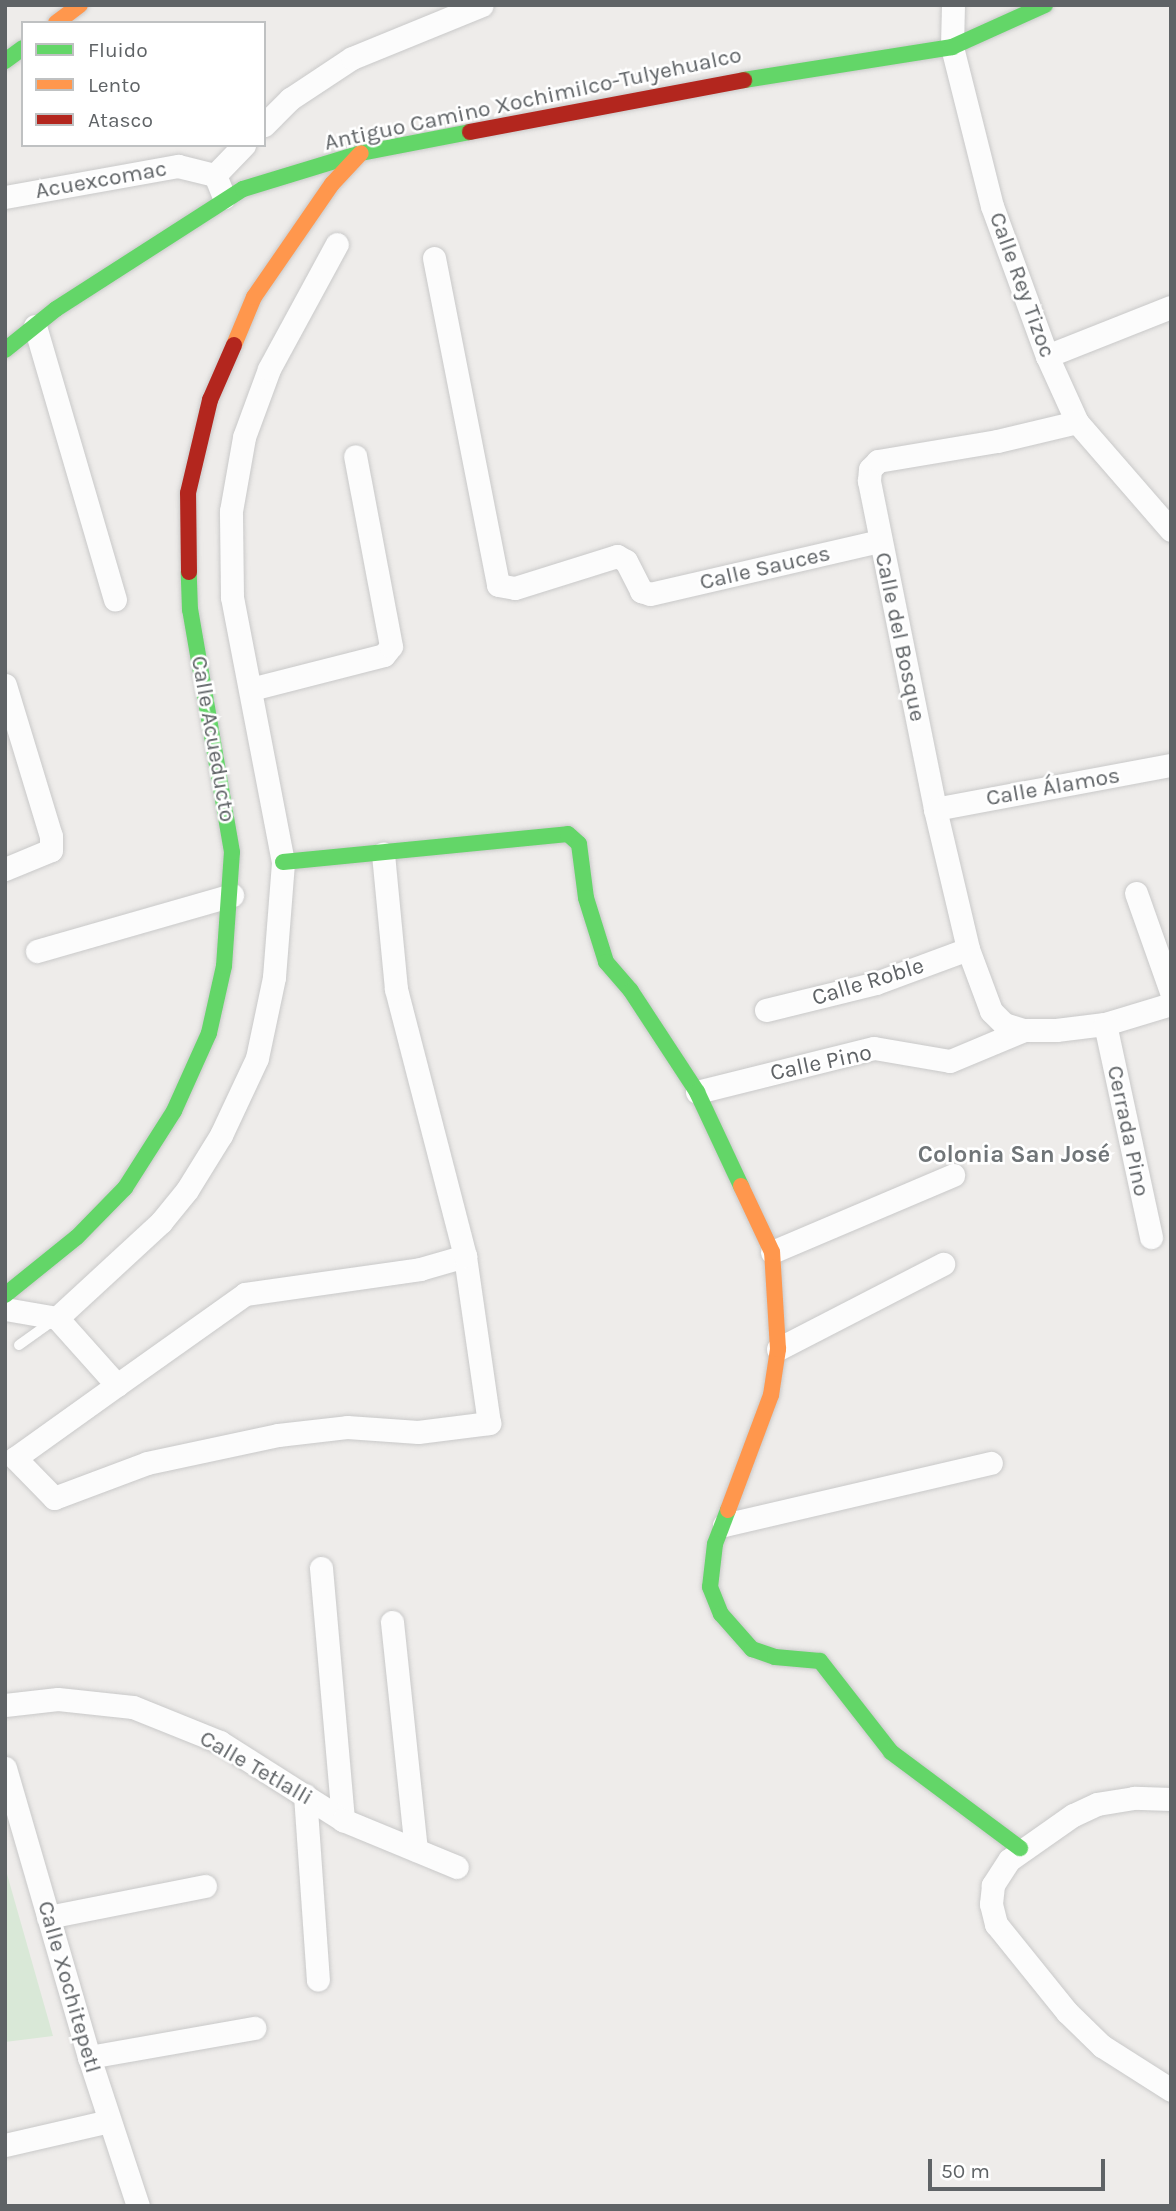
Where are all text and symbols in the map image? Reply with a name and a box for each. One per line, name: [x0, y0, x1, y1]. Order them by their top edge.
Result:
legend: [21, 21, 266, 147]
text: Fluido: [88, 38, 148, 62]
street label: Antiguo Camino Xochimilco-Tulyehualco: [322, 41, 744, 157]
text: Lento: [88, 73, 141, 97]
text: Atasco: [88, 108, 153, 132]
street label: Acuexcomac: [33, 155, 169, 205]
street label: Calle Rey Tizoc: [983, 209, 1061, 361]
street label: Calle Sauces: [697, 540, 833, 596]
street label: Calle del Bosque: [869, 550, 931, 724]
street label: Calle Acueducto: [185, 654, 241, 824]
street label: Calle Álamos: [984, 762, 1122, 812]
street label: Calle Roble: [809, 952, 927, 1012]
street label: Calle Pino: [768, 1039, 874, 1087]
street label: Cerrada Pino: [1101, 1063, 1155, 1199]
district label: Colonia San José: [918, 1141, 1110, 1169]
street label: Calle Tetlalli: [195, 1725, 317, 1811]
street label: Calle Xochitepetl: [31, 1898, 107, 2076]
scale bar: [931, 2144, 1108, 2188]
text: 50 m: [941, 2159, 990, 2183]

